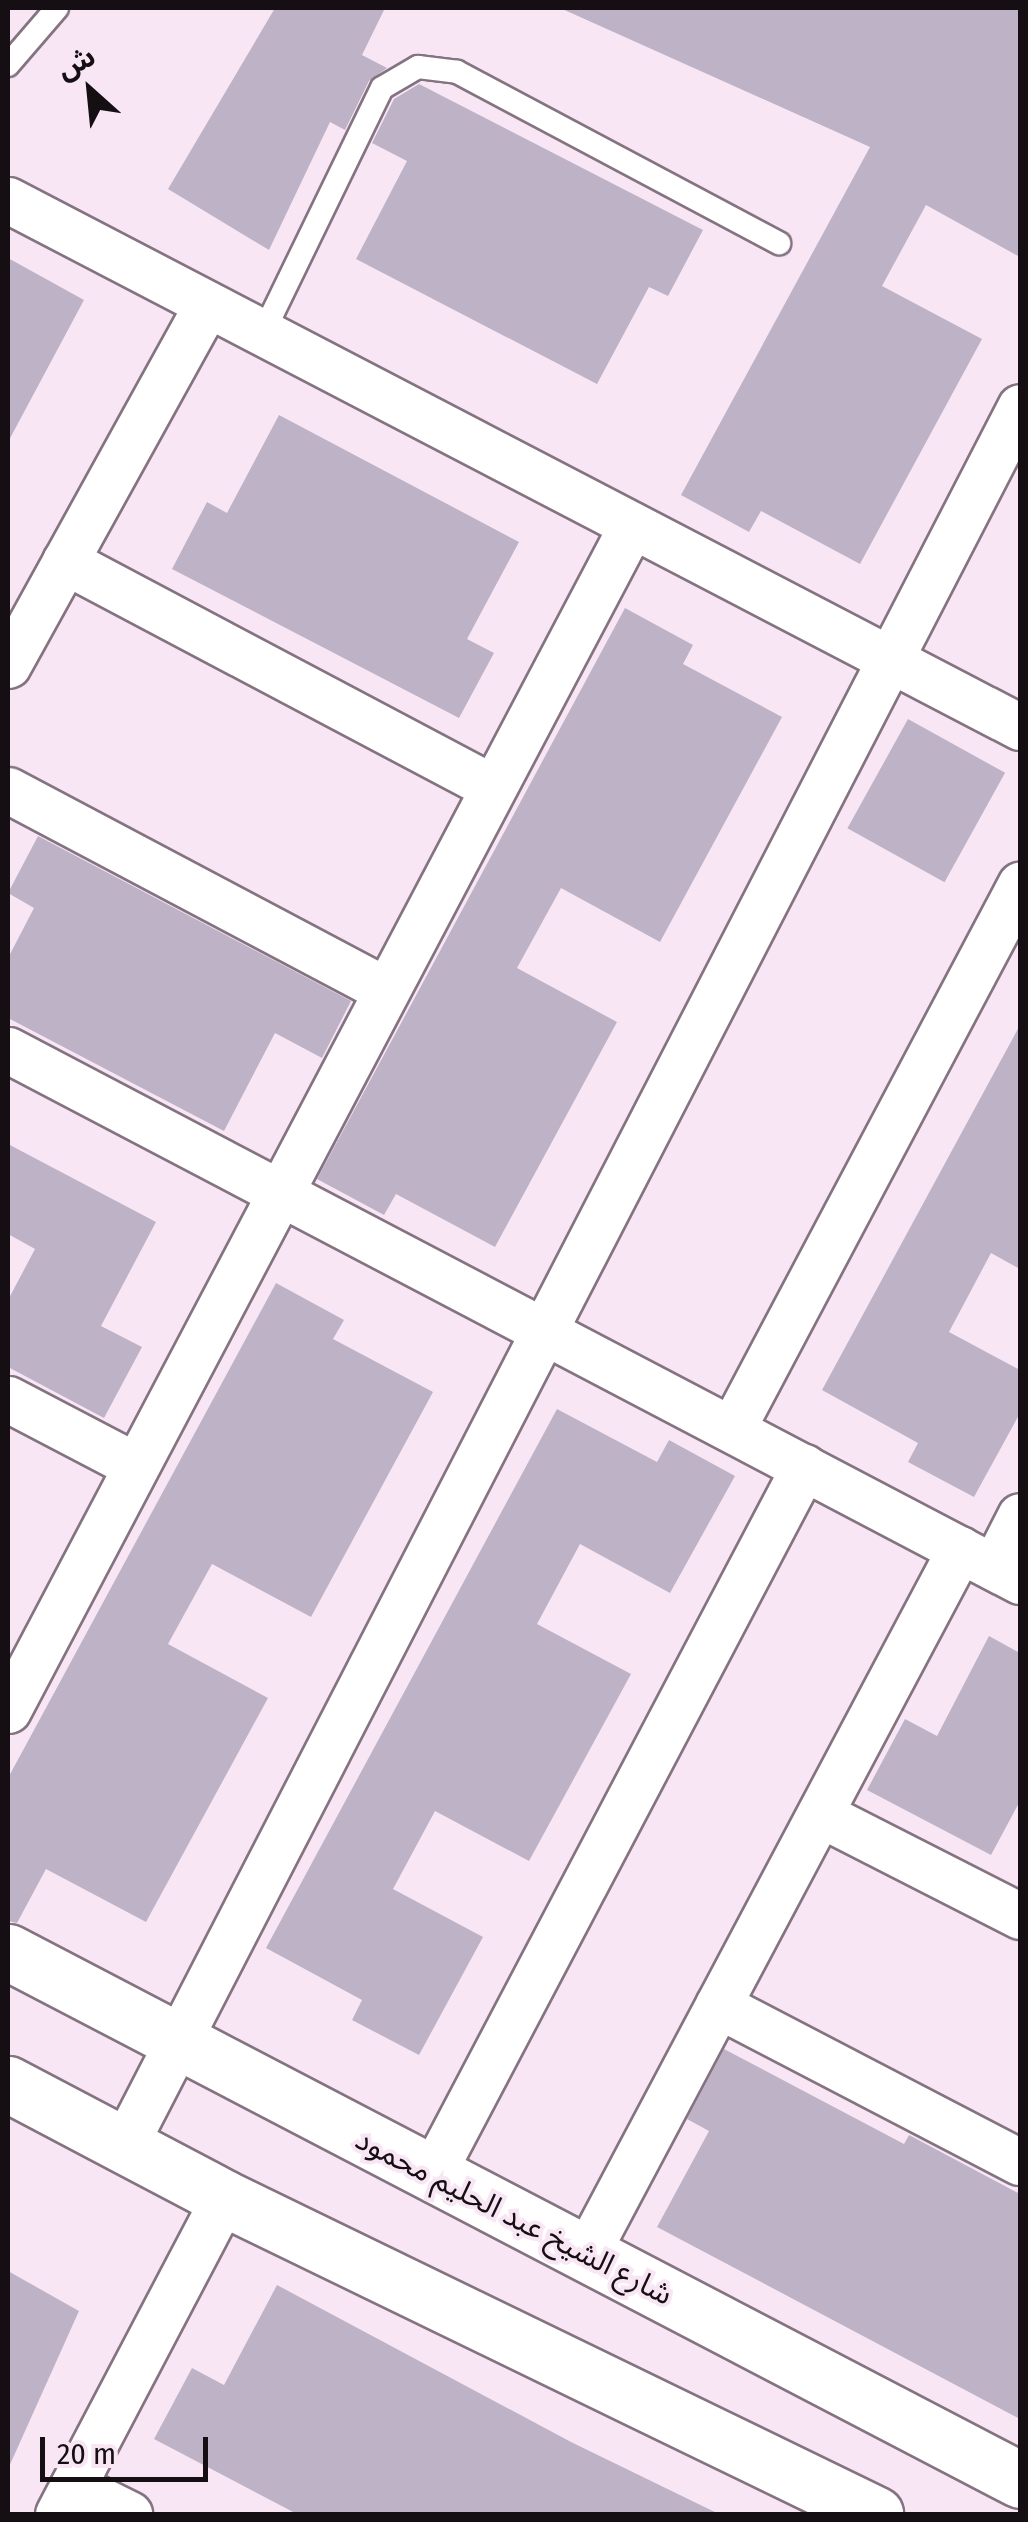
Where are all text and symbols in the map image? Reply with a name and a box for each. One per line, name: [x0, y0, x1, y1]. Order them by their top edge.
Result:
text: ش: [52, 39, 101, 86]
north arrow: [40, 40, 140, 140]
street label: شارع الشيخ عبد الحليم محمود: [350, 2121, 678, 2313]
scale bar: [45, 2417, 212, 2479]
text: 20 m: [57, 2436, 116, 2472]

